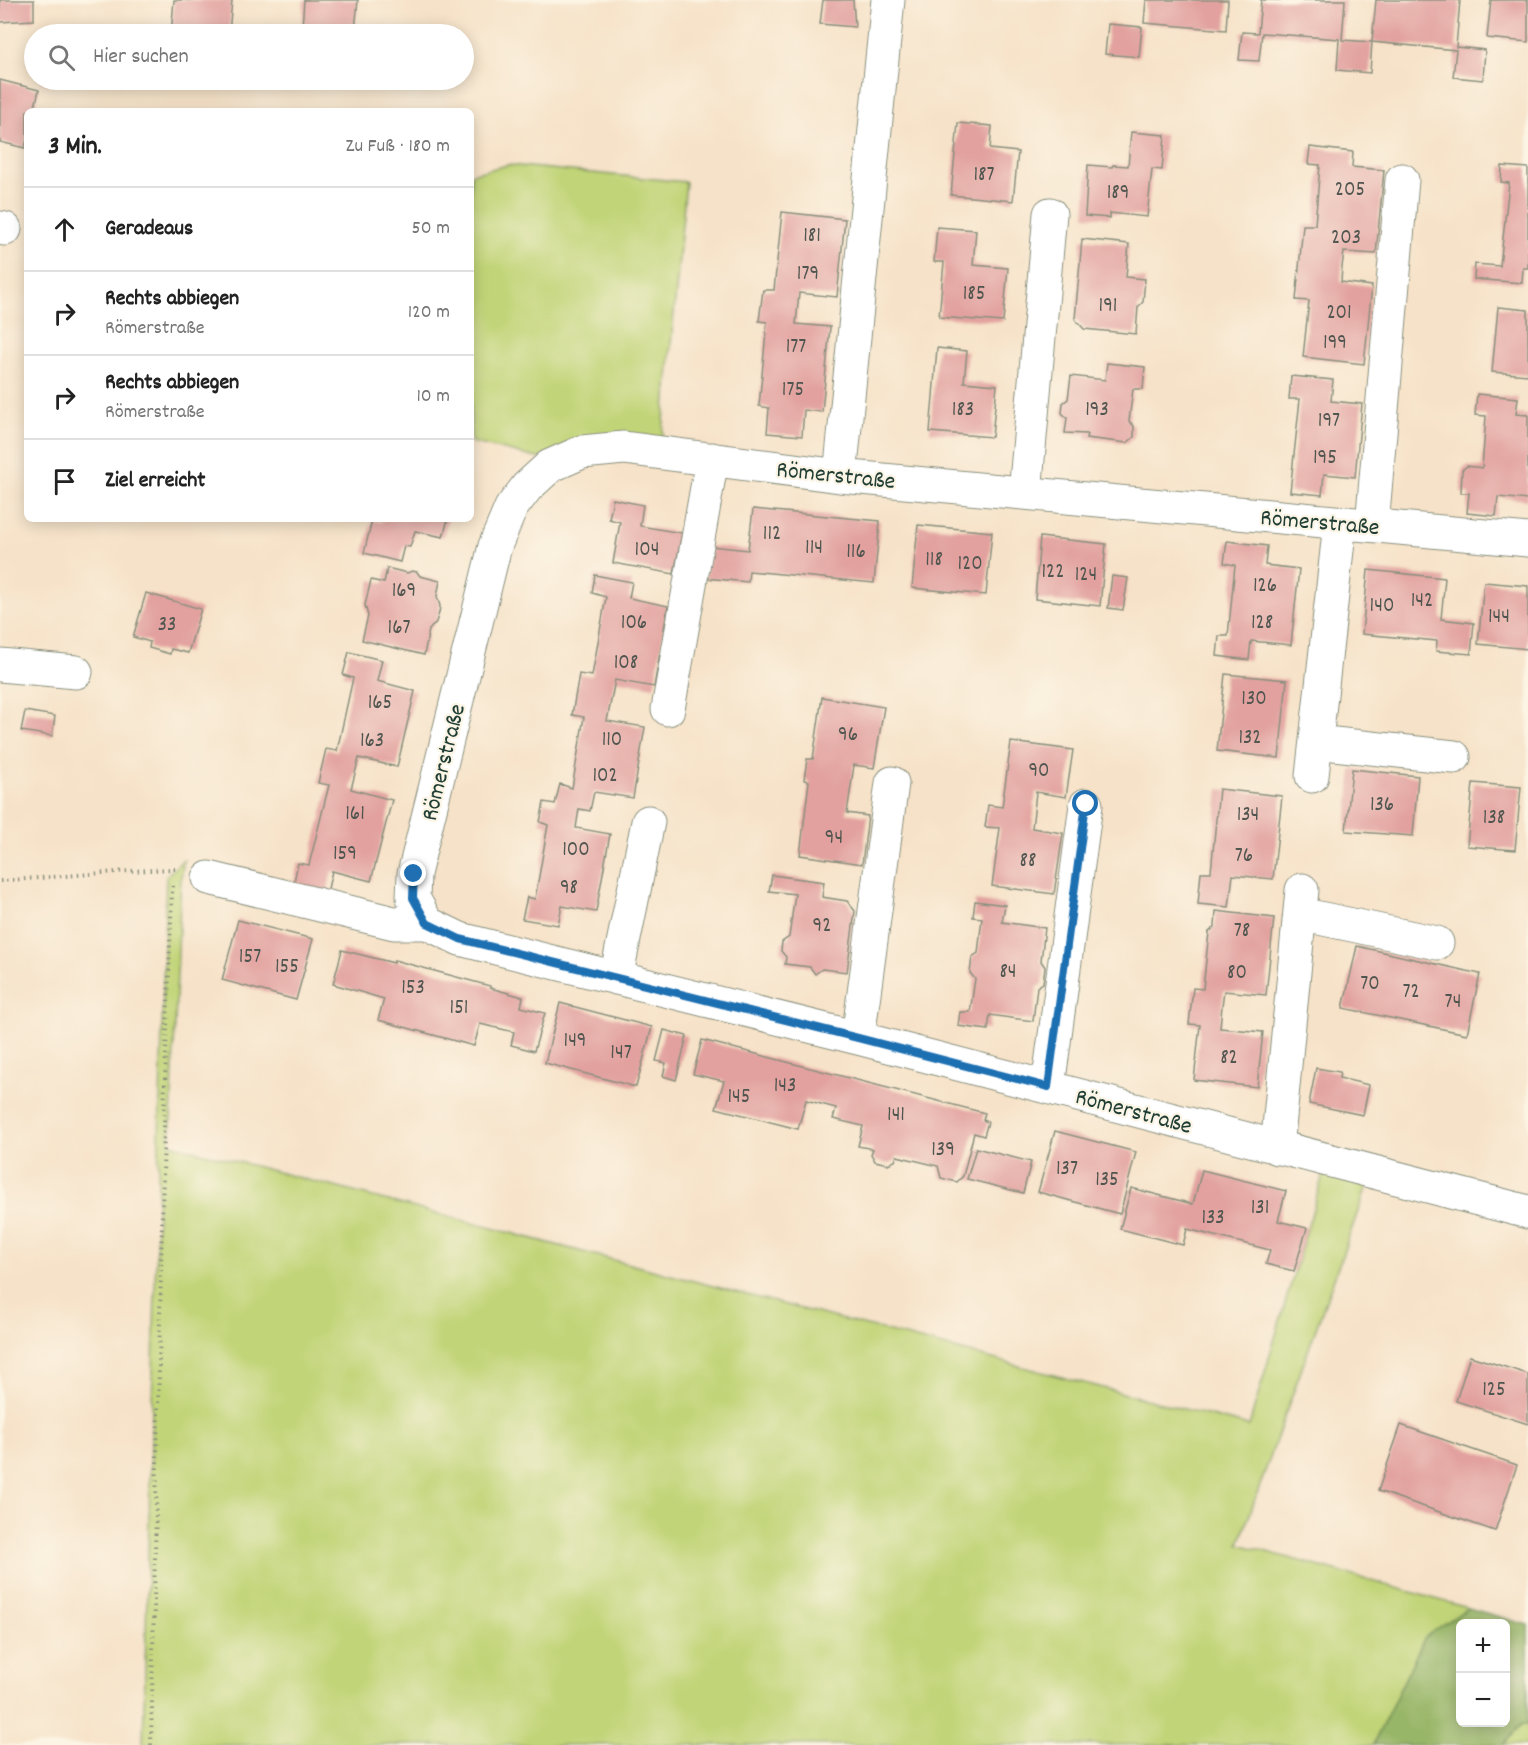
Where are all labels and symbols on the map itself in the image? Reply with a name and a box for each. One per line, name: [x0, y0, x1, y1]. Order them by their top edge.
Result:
house number: 187: [973, 161, 995, 191]
house number: 205: [1335, 176, 1365, 206]
house number: 189: [1107, 179, 1129, 209]
house number: 181: [803, 222, 821, 252]
house number: 203: [1331, 224, 1361, 254]
house number: 179: [797, 260, 819, 290]
house number: 185: [963, 280, 985, 310]
house number: 191: [1099, 292, 1117, 322]
house number: 201: [1326, 299, 1352, 329]
house number: 199: [1323, 329, 1347, 359]
house number: 177: [786, 333, 806, 363]
house number: 175: [782, 376, 804, 406]
house number: 183: [952, 396, 974, 426]
house number: 193: [1085, 396, 1109, 426]
house number: 197: [1318, 407, 1340, 437]
house number: 195: [1313, 444, 1337, 474]
street label: Römerstraße: [775, 454, 897, 500]
street label: Römerstraße: [1259, 502, 1381, 546]
house number: 112: [763, 520, 781, 550]
house number: 114: [805, 534, 823, 564]
house number: 104: [635, 536, 659, 566]
house number: 116: [846, 538, 866, 568]
house number: 118: [925, 546, 943, 576]
house number: 120: [957, 550, 983, 580]
house number: 122: [1042, 558, 1064, 588]
house number: 124: [1075, 561, 1097, 591]
house number: 126: [1253, 572, 1277, 602]
house number: 169: [392, 577, 416, 607]
house number: 142: [1411, 587, 1433, 617]
house number: 140: [1370, 592, 1394, 622]
house number: 144: [1488, 603, 1510, 633]
house number: 106: [621, 609, 647, 639]
house number: 128: [1251, 609, 1273, 639]
house number: 33: [158, 611, 176, 641]
house number: 167: [388, 614, 410, 644]
house number: 108: [614, 649, 638, 679]
house number: 130: [1241, 685, 1267, 715]
house number: 165: [368, 689, 392, 719]
street label: Römerstraße: [414, 701, 476, 825]
house number: 96: [838, 721, 858, 751]
house number: 132: [1238, 724, 1262, 754]
house number: 110: [602, 726, 622, 756]
house number: 163: [360, 727, 384, 757]
house number: 90: [1028, 757, 1050, 787]
house number: 102: [592, 762, 618, 792]
route start: [1072, 790, 1098, 816]
house number: 136: [1370, 791, 1394, 821]
house number: 161: [345, 800, 365, 830]
house number: 134: [1237, 801, 1259, 831]
house number: 138: [1483, 804, 1505, 834]
house number: 94: [825, 824, 843, 854]
house number: 100: [562, 836, 590, 866]
house number: 159: [333, 840, 357, 870]
house number: 76: [1235, 842, 1253, 872]
house number: 88: [1020, 847, 1036, 877]
route end: [400, 860, 426, 886]
house number: 98: [560, 874, 578, 904]
house number: 92: [813, 912, 831, 942]
house number: 78: [1234, 917, 1250, 947]
house number: 157: [239, 943, 261, 973]
house number: 155: [275, 953, 299, 983]
house number: 84: [999, 958, 1017, 988]
house number: 80: [1227, 959, 1247, 989]
house number: 70: [1360, 970, 1380, 1000]
house number: 153: [401, 974, 425, 1004]
house number: 72: [1402, 978, 1420, 1008]
house number: 74: [1445, 988, 1461, 1018]
house number: 151: [450, 994, 468, 1024]
house number: 149: [564, 1027, 586, 1057]
house number: 147: [610, 1039, 632, 1069]
house number: 82: [1220, 1044, 1238, 1074]
house number: 143: [774, 1072, 796, 1102]
street label: Römerstraße: [1071, 1081, 1195, 1145]
house number: 145: [727, 1083, 751, 1113]
house number: 141: [887, 1101, 905, 1131]
house number: 139: [931, 1136, 955, 1166]
house number: 137: [1056, 1155, 1078, 1185]
house number: 135: [1095, 1166, 1119, 1196]
house number: 131: [1251, 1194, 1269, 1224]
house number: 133: [1201, 1204, 1225, 1234]
house number: 125: [1482, 1376, 1506, 1406]

